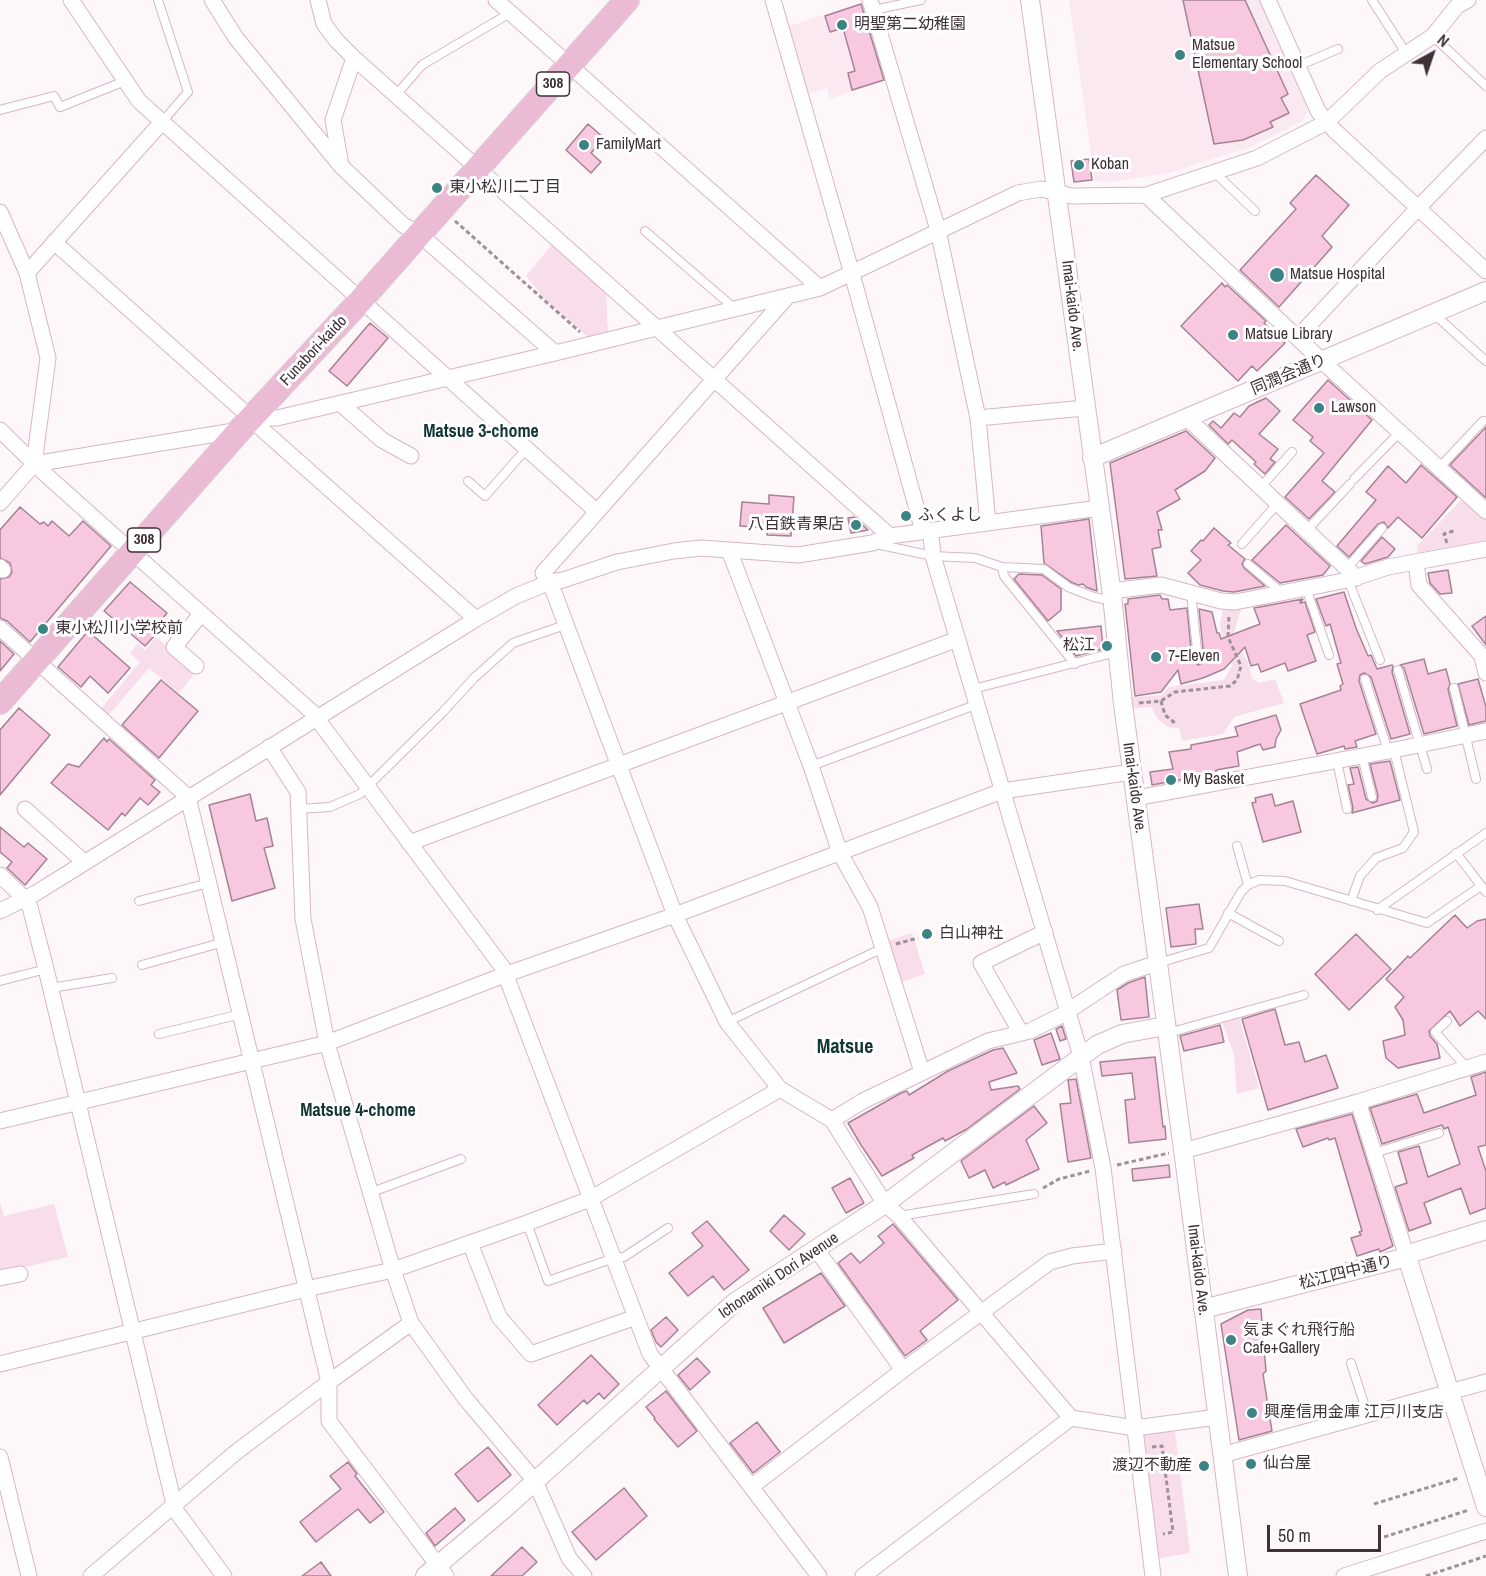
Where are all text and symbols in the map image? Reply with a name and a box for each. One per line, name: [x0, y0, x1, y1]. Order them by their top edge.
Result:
place label: 明聖第二幼稚園: [854, 15, 966, 35]
marker: 明聖第二幼稚園: [835, 18, 849, 32]
north arrow: [1402, 24, 1462, 84]
text: N: [1433, 29, 1454, 52]
place label: Matsue Elementary School: [1192, 36, 1302, 74]
marker: Matsue Elementary School: [1173, 48, 1187, 62]
road number: 308: [536, 72, 570, 96]
place label: FamilyMart: [596, 135, 661, 155]
marker: FamilyMart: [577, 138, 591, 152]
place label: Koban: [1091, 155, 1129, 175]
marker: Koban: [1072, 158, 1086, 172]
place label: 東小松川二丁目: [449, 178, 561, 198]
marker: 東小松川二丁目: [430, 181, 444, 195]
street label: Imai-kaido Ave.: [1057, 259, 1087, 353]
place label: Matsue Hospital: [1290, 265, 1385, 285]
marker: Matsue Hospital: [1268, 266, 1286, 284]
street label: Funabori-kaido: [277, 312, 351, 390]
place label: Matsue Library: [1245, 325, 1333, 345]
marker: Matsue Library: [1226, 328, 1240, 342]
street label: 同潤会通り: [1248, 351, 1330, 399]
place label: Lawson: [1331, 398, 1376, 418]
marker: Lawson: [1312, 401, 1326, 415]
district label: Matsue 3-chome: [423, 421, 539, 443]
place label: ふくよし: [918, 506, 982, 526]
marker: ふくよし: [899, 509, 913, 523]
place label: 八百鉄青果店: [748, 515, 844, 535]
marker: 八百鉄青果店: [849, 518, 863, 532]
road number: 308: [128, 528, 160, 552]
place label: 東小松川小学校前: [55, 619, 183, 639]
marker: 東小松川小学校前: [36, 622, 50, 636]
place label: 松江: [1063, 636, 1095, 656]
marker: 松江: [1100, 639, 1114, 653]
place label: 7-Eleven: [1168, 647, 1220, 667]
marker: 7-Eleven: [1149, 650, 1163, 664]
street label: Imai-kaido Ave.: [1118, 741, 1150, 835]
place label: My Basket: [1183, 770, 1244, 790]
marker: My Basket: [1164, 773, 1178, 787]
place label: 白山神社: [939, 924, 1003, 944]
marker: 白山神社: [920, 927, 934, 941]
district label: Matsue: [817, 1036, 873, 1060]
district label: Matsue 4-chome: [300, 1100, 416, 1122]
street label: Imai-kaido Ave.: [1183, 1223, 1213, 1317]
street label: Ichonamiki Dori Avenue: [715, 1229, 843, 1323]
street label: 松江四中通り: [1297, 1252, 1395, 1294]
place label: 気まぐれ飛行船 Cafe+Gallery: [1243, 1321, 1355, 1359]
marker: 気まぐれ飛行船 Cafe+Gallery: [1224, 1333, 1238, 1347]
place label: 興産信用金庫 江戸川支店: [1264, 1403, 1444, 1423]
marker: 興産信用金庫 江戸川支店: [1245, 1406, 1259, 1420]
place label: 仙台屋: [1263, 1454, 1311, 1474]
place label: 渡辺不動産: [1112, 1456, 1192, 1476]
marker: 仙台屋: [1244, 1457, 1258, 1471]
marker: 渡辺不動産: [1197, 1459, 1211, 1473]
scale bar: [1270, 1513, 1384, 1551]
text: 50 m: [1278, 1523, 1311, 1548]

